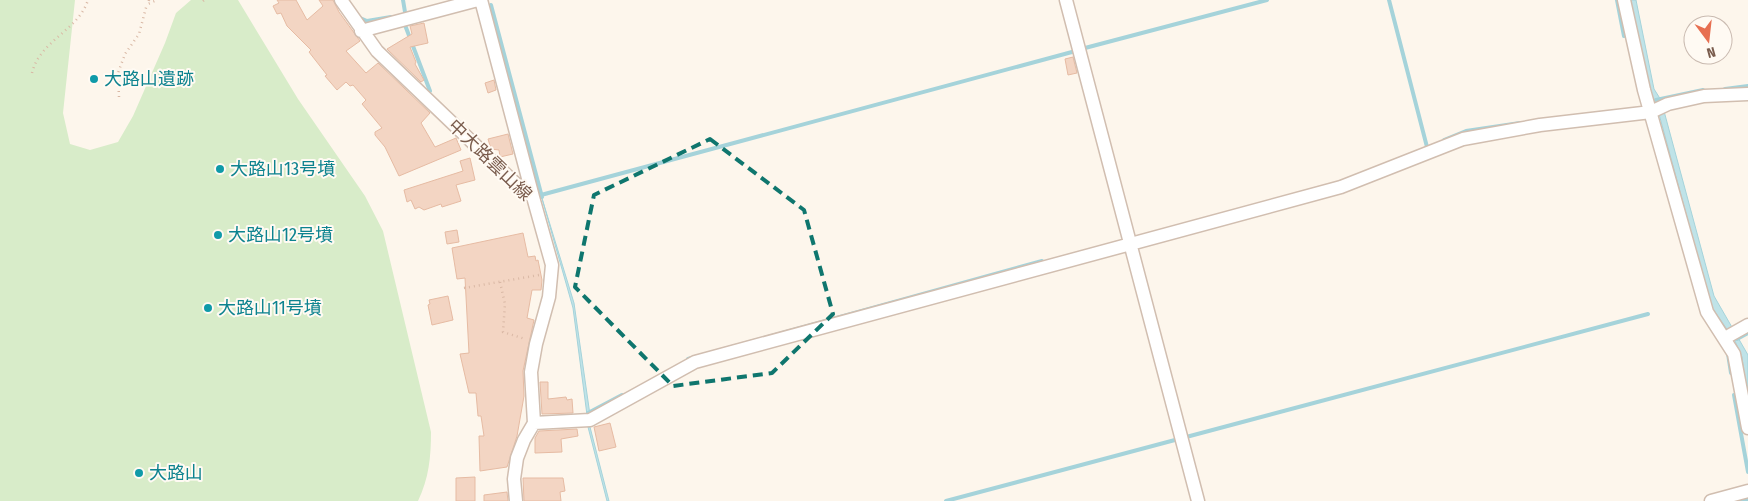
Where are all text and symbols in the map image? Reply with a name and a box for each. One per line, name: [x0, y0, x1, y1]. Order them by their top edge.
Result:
north arrow: [1683, 15, 1733, 65]
text: N: [1705, 43, 1717, 61]
place label: 大路山遺跡: [104, 68, 194, 90]
marker: 大路山遺跡: [88, 73, 100, 85]
street label: 中大路雲山線: [444, 115, 536, 205]
place label: 大路山13号墳: [230, 158, 335, 180]
marker: 大路山13号墳: [214, 163, 226, 175]
place label: 大路山12号墳: [228, 224, 333, 246]
marker: 大路山12号墳: [212, 229, 224, 241]
place label: 大路山11号墳: [218, 297, 322, 319]
marker: 大路山11号墳: [202, 302, 214, 314]
place label: 大路山: [149, 462, 203, 484]
marker: 大路山: [133, 467, 145, 479]

